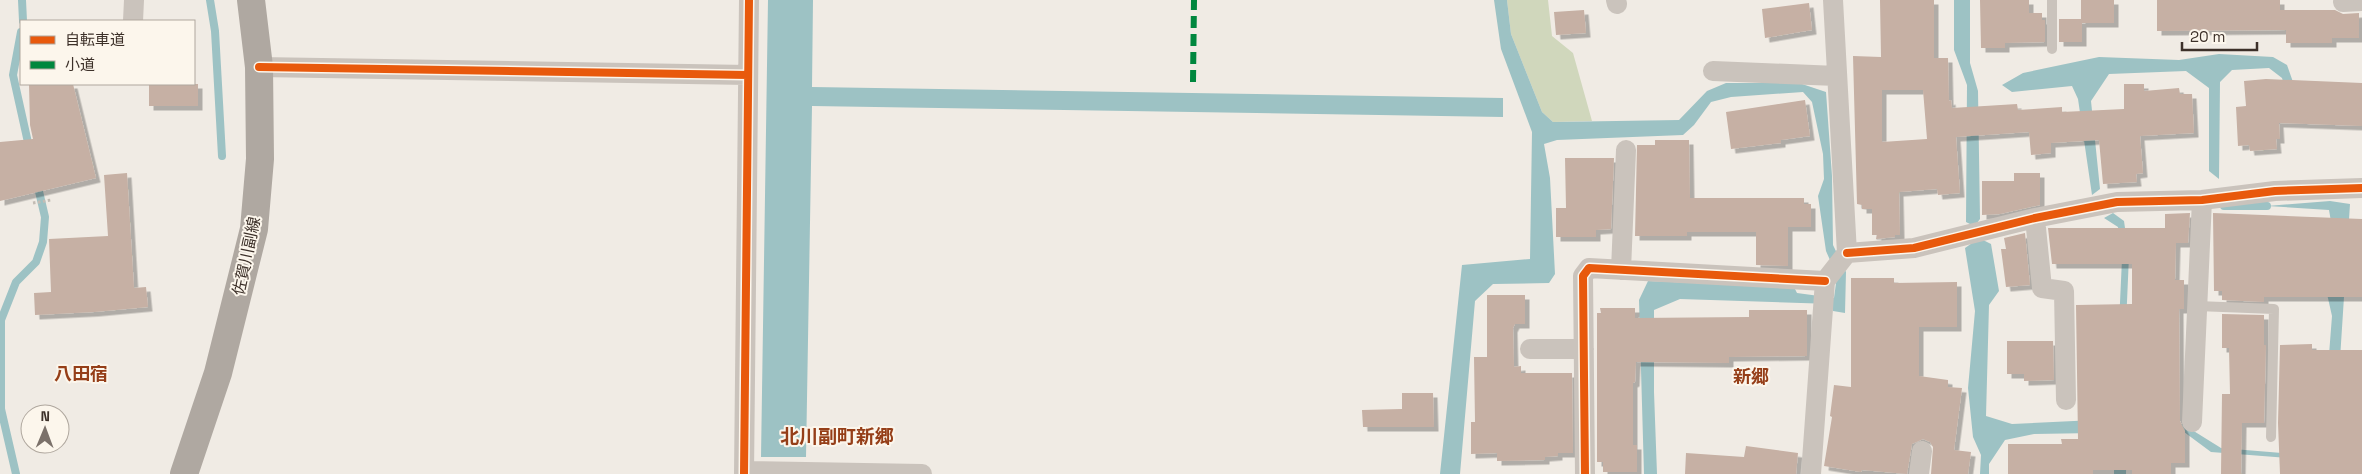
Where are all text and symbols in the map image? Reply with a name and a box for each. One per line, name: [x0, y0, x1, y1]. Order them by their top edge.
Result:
legend: [20, 20, 195, 85]
scale bar: [2182, 20, 2257, 52]
text: 20 m: [2190, 27, 2225, 46]
text: 自転車道: [65, 30, 125, 49]
text: 小道: [65, 55, 95, 74]
street label: 佐賀川副線: [228, 215, 265, 297]
district label: 八田宿: [54, 362, 108, 385]
district label: 新郷: [1733, 365, 1769, 388]
north arrow: [20, 404, 70, 454]
text: N: [40, 407, 50, 425]
district label: 北川副町新郷: [780, 424, 894, 449]

